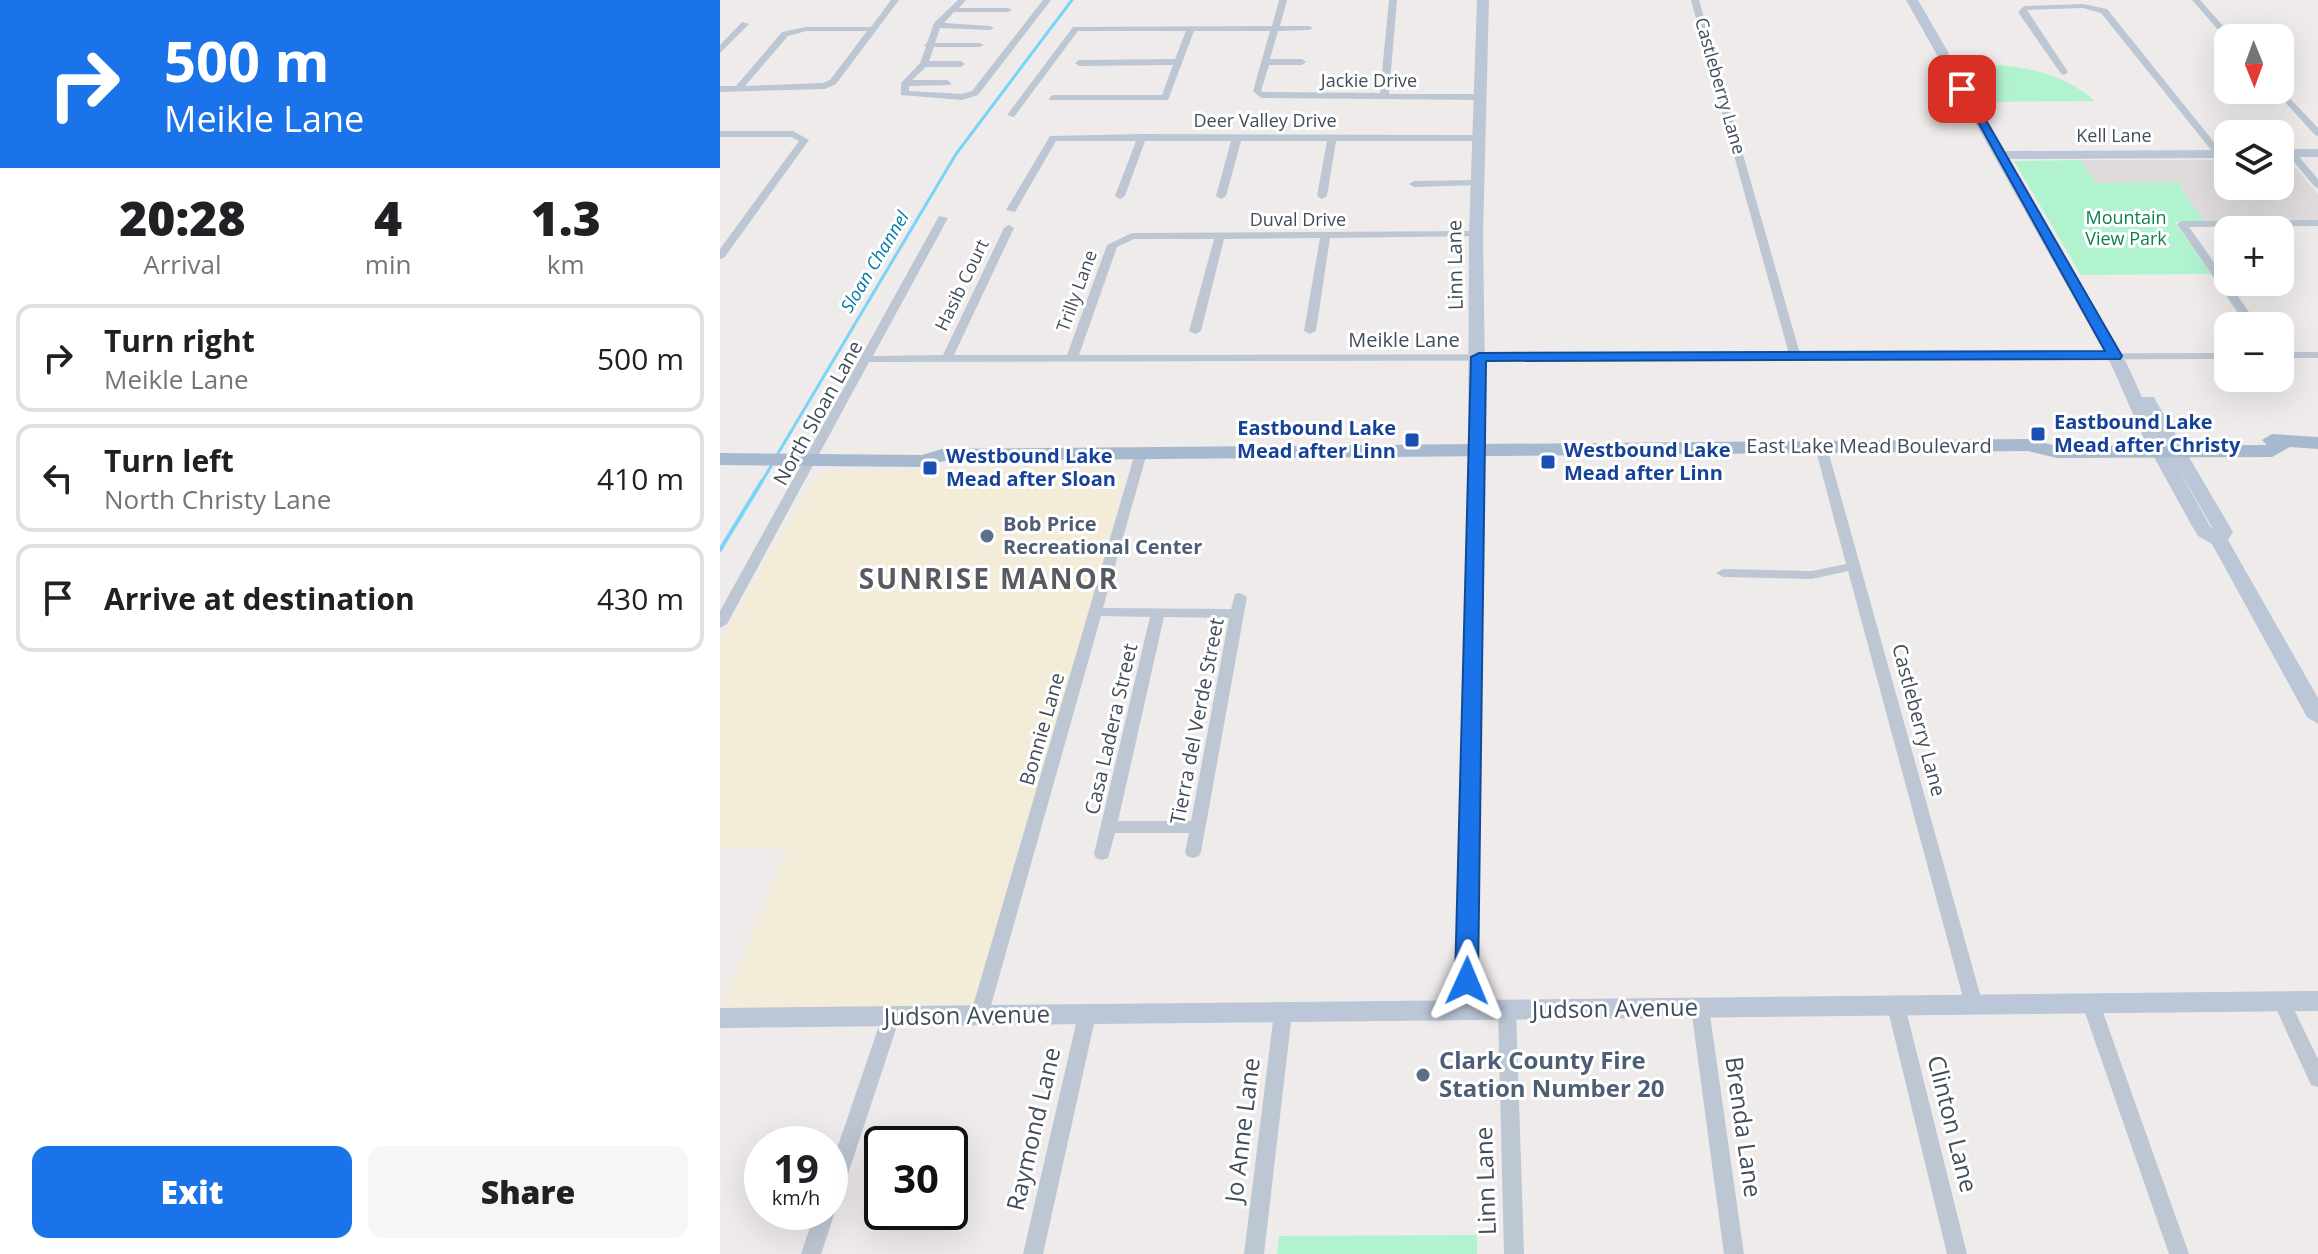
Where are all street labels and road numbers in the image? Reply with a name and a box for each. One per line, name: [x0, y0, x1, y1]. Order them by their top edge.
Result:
street label: Castleberry Lane: [1690, 15, 1752, 157]
street label: Jackie Drive: [1319, 68, 1417, 92]
street label: Deer Valley Drive: [1194, 108, 1337, 132]
street label: Kell Lane: [2076, 123, 2152, 147]
street label: Duval Drive: [1250, 207, 1346, 231]
street label: Linn Lane: [1440, 220, 1469, 310]
street label: Hasib Court: [929, 235, 994, 334]
street label: Trilly Lane: [1050, 247, 1102, 335]
street label: Meikle Lane: [1348, 326, 1460, 353]
street label: North Sloan Lane: [767, 336, 869, 490]
street label: East Lake Mead Boulevard: [1746, 432, 1992, 459]
street label: Tierra del Verde Street: [1163, 615, 1230, 826]
street label: Casa Ladera Street: [1078, 641, 1143, 817]
street label: Castleberry Lane: [1886, 641, 1953, 799]
street label: Bonnie Lane: [1013, 669, 1070, 788]
street label: Judson Avenue: [1530, 990, 1698, 1025]
street label: Judson Avenue: [882, 997, 1050, 1032]
street label: Raymond Lane: [998, 1044, 1067, 1214]
street label: Clinton Lane: [1921, 1052, 1986, 1196]
street label: Brenda Lane: [1718, 1054, 1771, 1199]
street label: Jo Anne Lane: [1216, 1056, 1267, 1206]
street label: Linn Lane: [1466, 1126, 1503, 1236]

